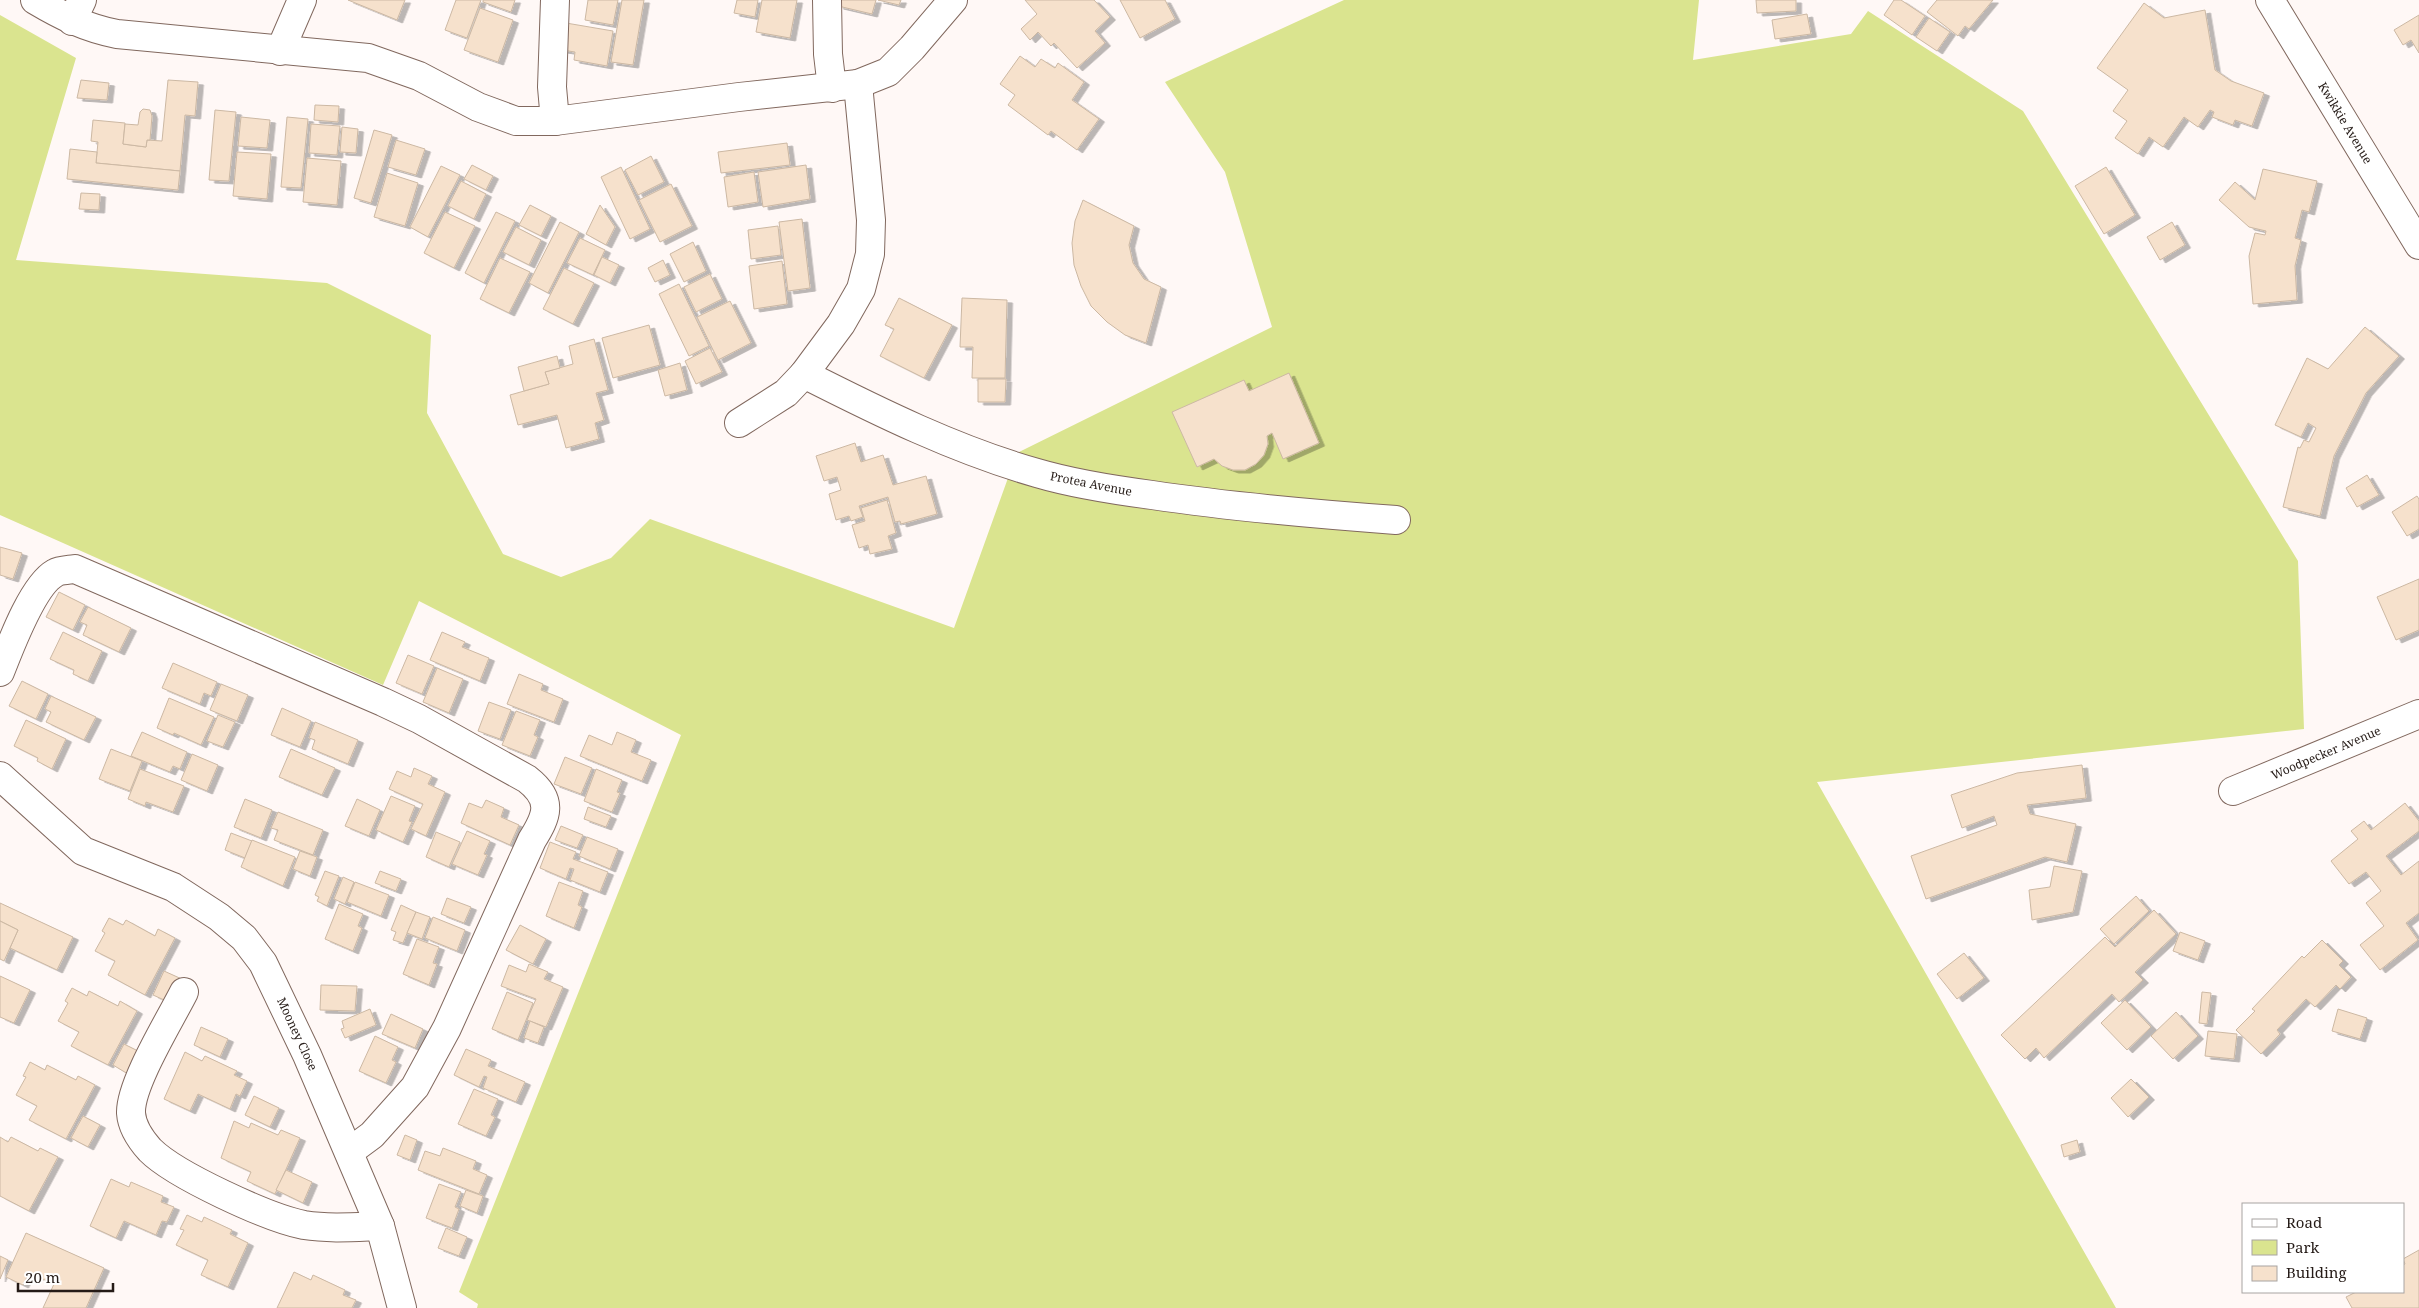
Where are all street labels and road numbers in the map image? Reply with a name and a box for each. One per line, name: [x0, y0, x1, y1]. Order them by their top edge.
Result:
street label: Kwikkie Avenue: [2314, 79, 2377, 167]
street label: Protea Avenue: [1049, 467, 1134, 500]
street label: Woodpecker Avenue: [2268, 722, 2383, 783]
street label: Mooney Close: [273, 994, 322, 1073]

